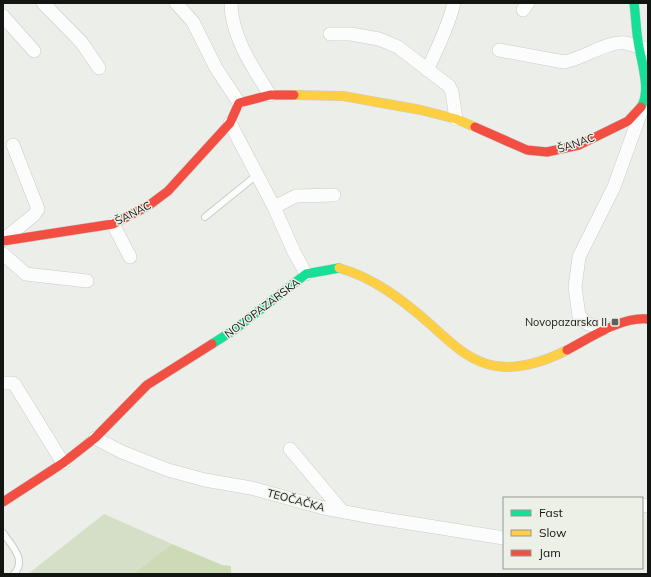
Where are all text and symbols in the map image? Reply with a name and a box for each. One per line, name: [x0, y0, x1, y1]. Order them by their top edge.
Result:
street label: ŠANAC: [555, 130, 597, 156]
street label: ŠANAC: [113, 198, 153, 228]
street label: NOVOPAZARSKA: [222, 275, 302, 341]
place label: Novopazarska II: [525, 315, 607, 329]
marker: Novopazarska II: [610, 317, 620, 327]
street label: TEOČAČKA: [266, 486, 326, 514]
legend: [503, 497, 643, 569]
text: Fast: [539, 505, 563, 520]
text: Slow: [539, 525, 567, 540]
text: Jam: [539, 545, 561, 560]

